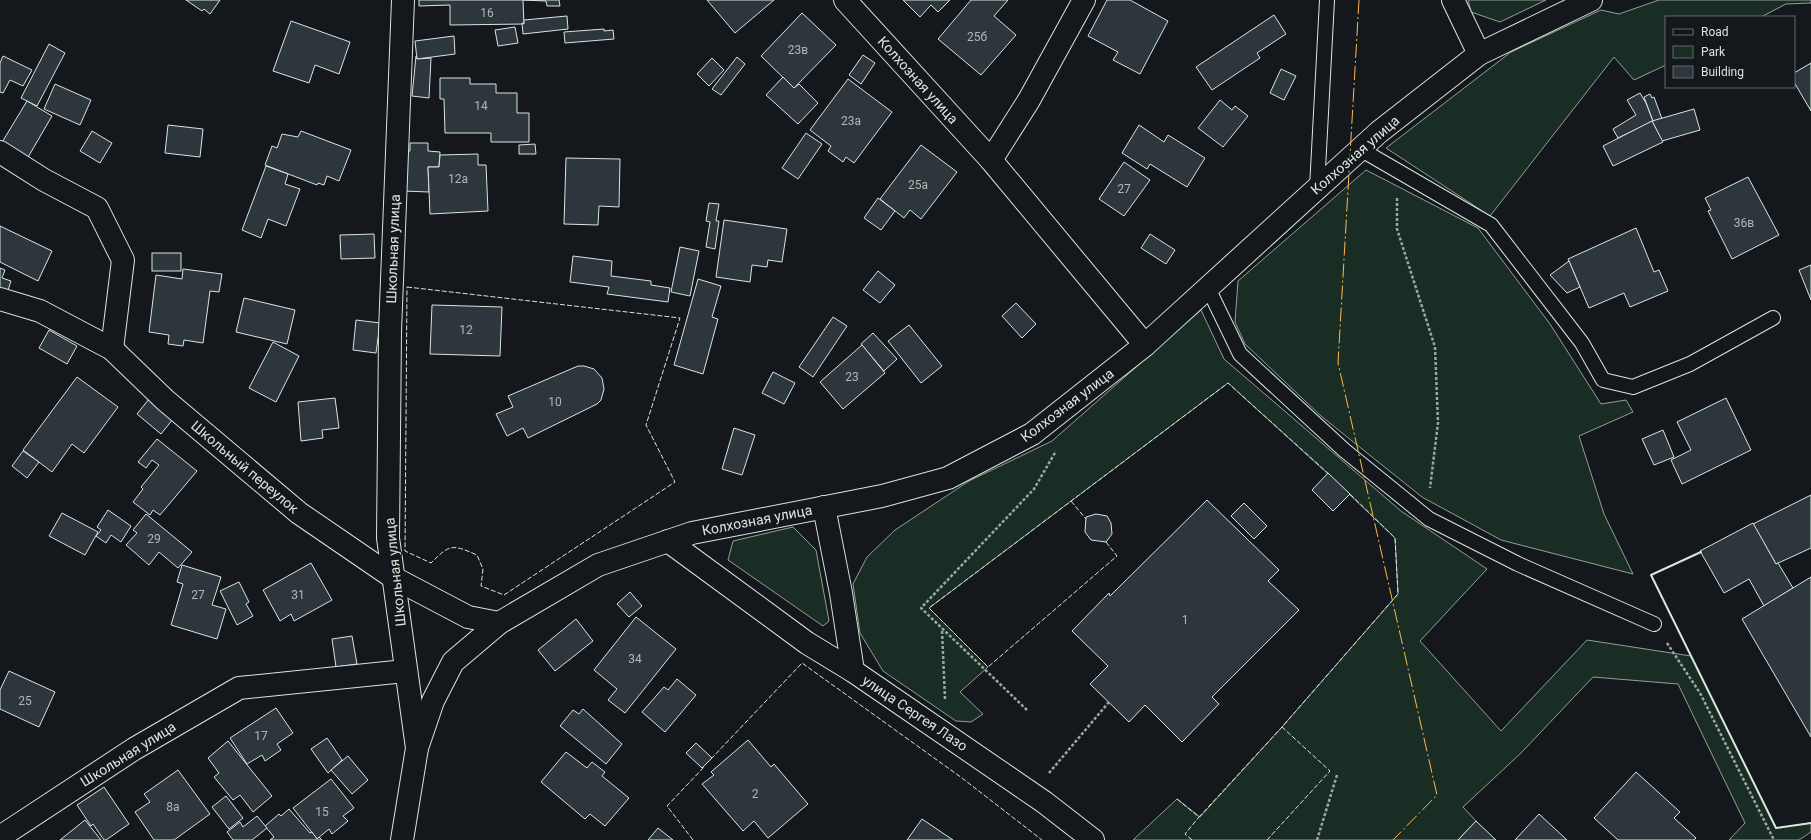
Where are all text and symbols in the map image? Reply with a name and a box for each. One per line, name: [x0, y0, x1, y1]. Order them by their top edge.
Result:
house number: 16: [480, 6, 494, 20]
legend: [1665, 16, 1795, 88]
text: Road: [1701, 25, 1729, 39]
house number: 25б: [967, 30, 987, 44]
street label: Колхозная улица: [875, 33, 961, 127]
house number: 23в: [788, 43, 808, 57]
text: Park: [1701, 45, 1726, 59]
text: Building: [1701, 65, 1744, 79]
house number: 14: [474, 99, 488, 113]
street label: Колхозная улица: [1307, 112, 1403, 198]
house number: 23а: [841, 114, 861, 128]
house number: 12а: [448, 172, 468, 186]
house number: 25а: [908, 178, 928, 192]
house number: 27: [1117, 182, 1131, 196]
street label: Школьная улица: [383, 194, 403, 304]
house number: 36в: [1734, 216, 1754, 230]
house number: 12: [459, 323, 473, 337]
street label: Колхозная улица: [1017, 365, 1117, 445]
house number: 23: [845, 370, 859, 384]
house number: 10: [548, 395, 562, 409]
street label: Школьный переулок: [188, 417, 302, 517]
street label: Колхозная улица: [701, 501, 813, 539]
street label: Школьная улица: [381, 517, 409, 627]
house number: 29: [147, 532, 161, 546]
house number: 27: [191, 588, 205, 602]
house number: 31: [291, 588, 305, 602]
house number: 1: [1182, 613, 1188, 627]
house number: 34: [628, 652, 642, 666]
street label: улица Сергея Лазо: [859, 672, 971, 754]
house number: 25: [18, 694, 32, 708]
street label: Школьная улица: [77, 718, 179, 790]
house number: 17: [254, 729, 268, 743]
house number: 2: [752, 787, 759, 801]
house number: 8а: [166, 800, 180, 814]
house number: 15: [315, 805, 329, 819]

